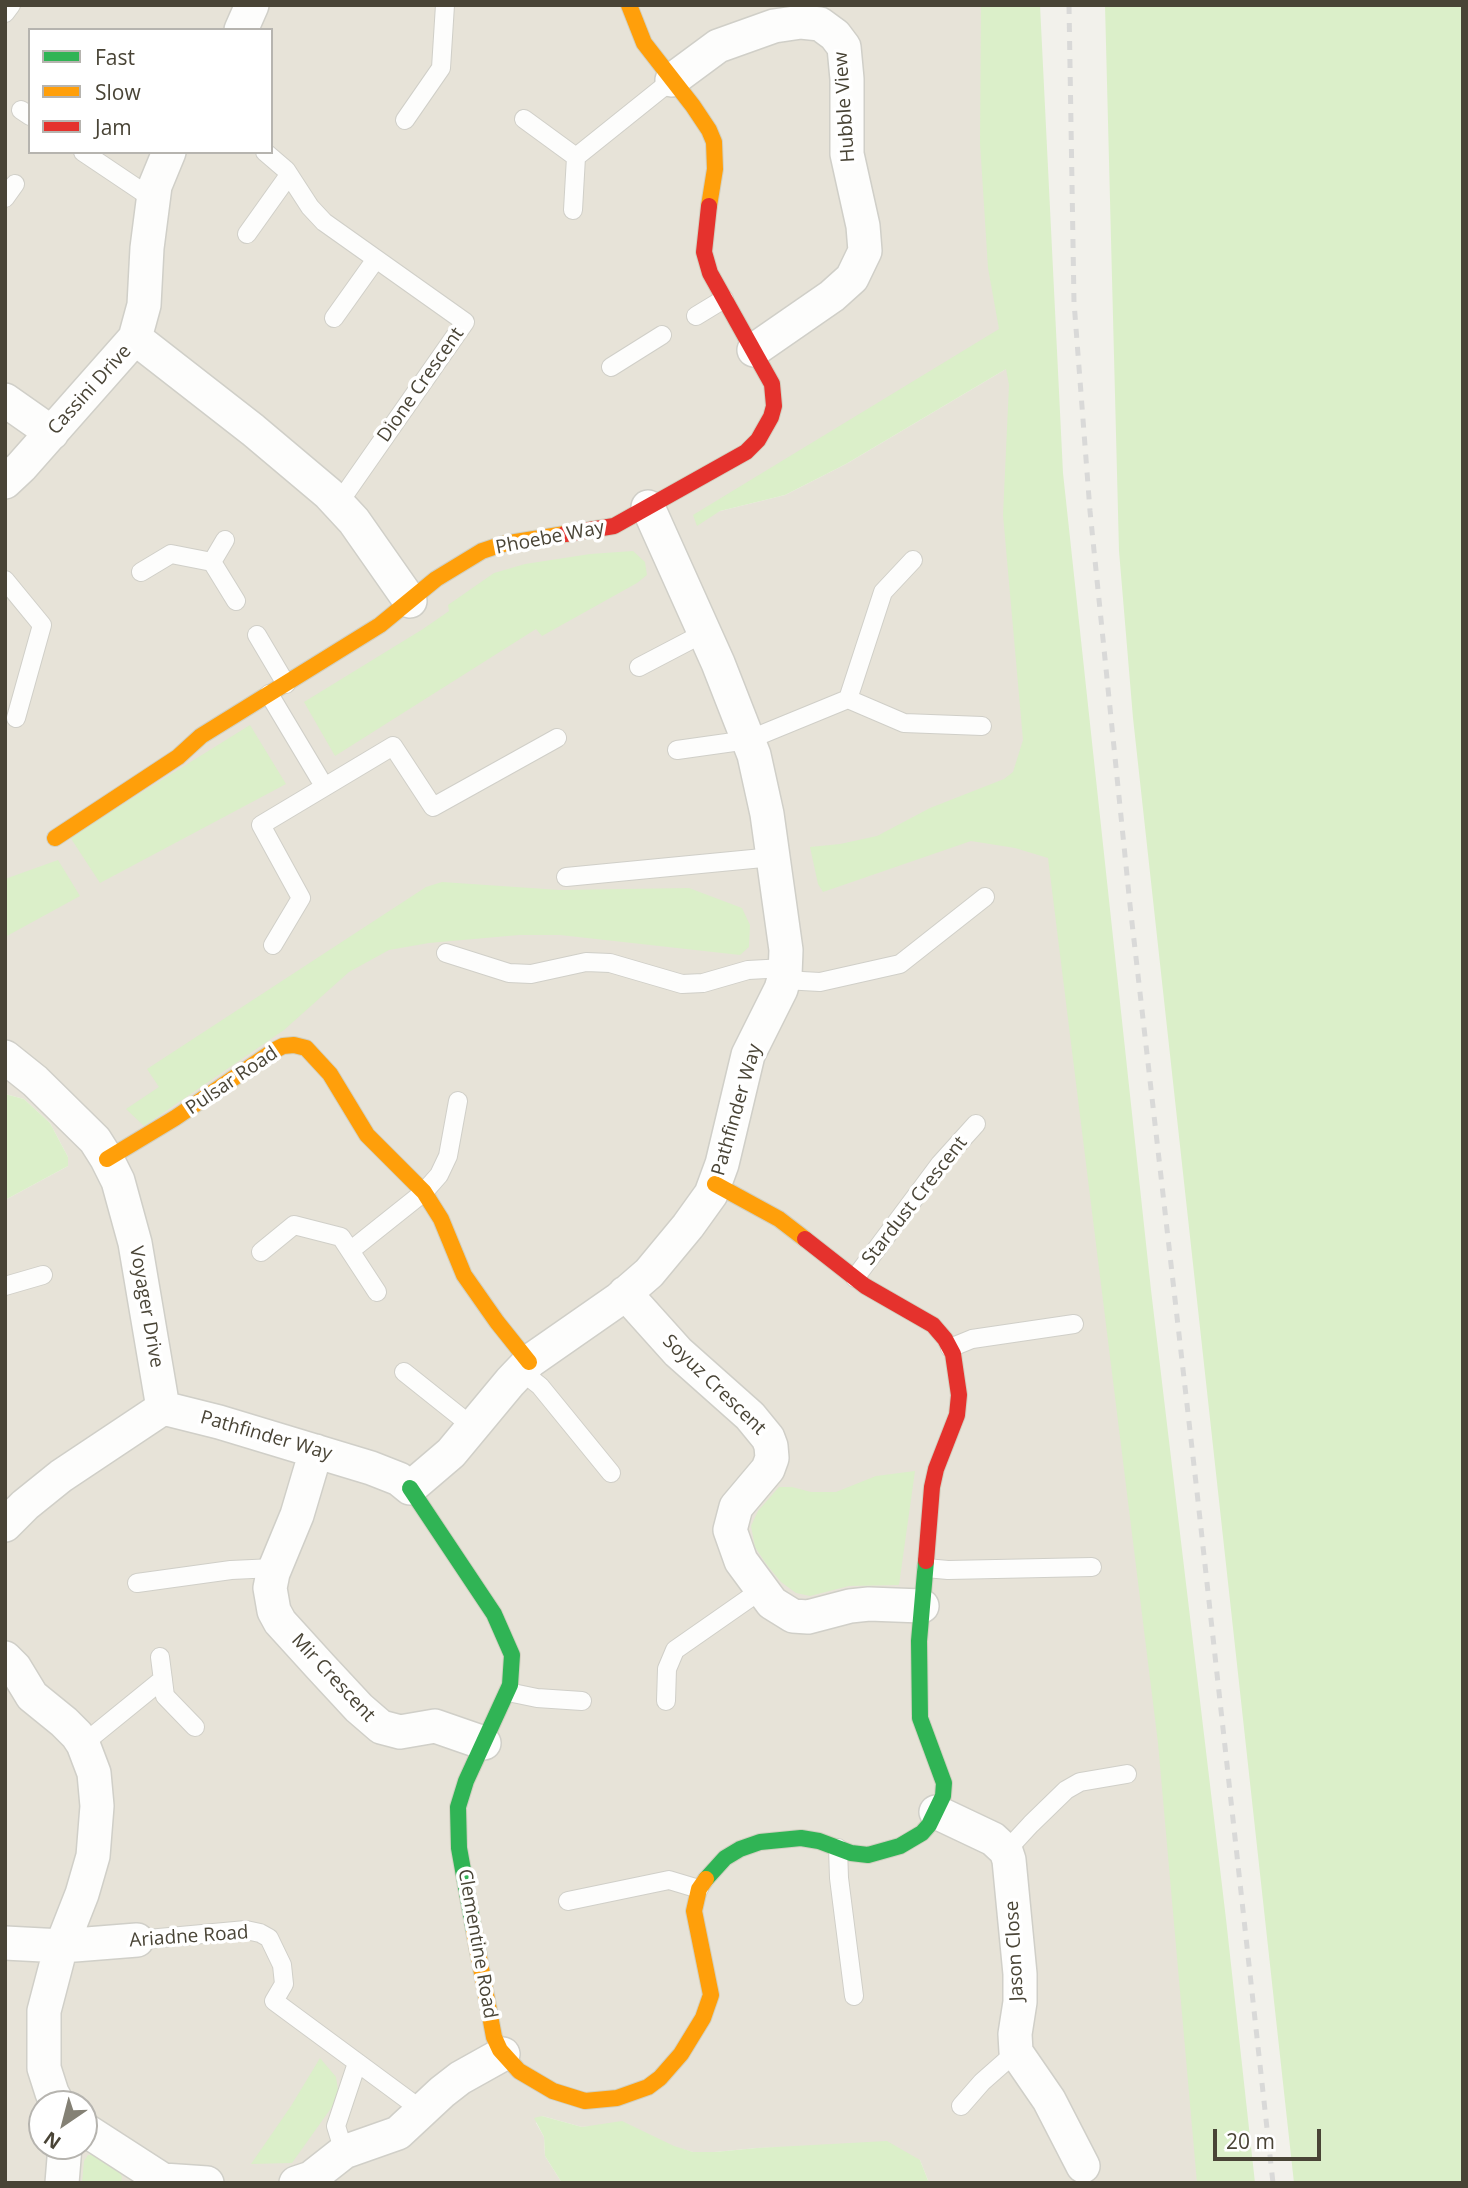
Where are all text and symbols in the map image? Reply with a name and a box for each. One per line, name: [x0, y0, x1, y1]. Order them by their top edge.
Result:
legend: [28, 28, 273, 154]
text: Fast: [95, 43, 135, 71]
street label: Hubble View: [830, 51, 860, 163]
text: Slow: [95, 78, 141, 106]
text: Jam: [95, 113, 132, 141]
street label: Dione Crescent: [373, 323, 469, 447]
street label: Cassini Drive: [44, 340, 136, 440]
street label: Phoebe Way: [494, 516, 606, 560]
street label: Pulsar Road: [182, 1042, 282, 1120]
street label: Pathfinder Way: [707, 1042, 767, 1178]
street label: Stardust Crescent: [858, 1132, 972, 1270]
street label: Voyager Drive: [124, 1244, 168, 1370]
street label: Soyuz Crescent: [658, 1330, 770, 1440]
street label: Pathfinder Way: [198, 1406, 334, 1466]
street label: Mir Crescent: [286, 1629, 380, 1727]
street label: Clementine Road: [453, 1867, 501, 2021]
street label: Jason Close: [1001, 1900, 1029, 2002]
street label: Ariadne Road: [129, 1921, 249, 1953]
north arrow: [28, 2090, 98, 2160]
scale bar: [1216, 2114, 1324, 2158]
text: N: [38, 2125, 66, 2156]
text: 20 m: [1226, 2127, 1275, 2155]

